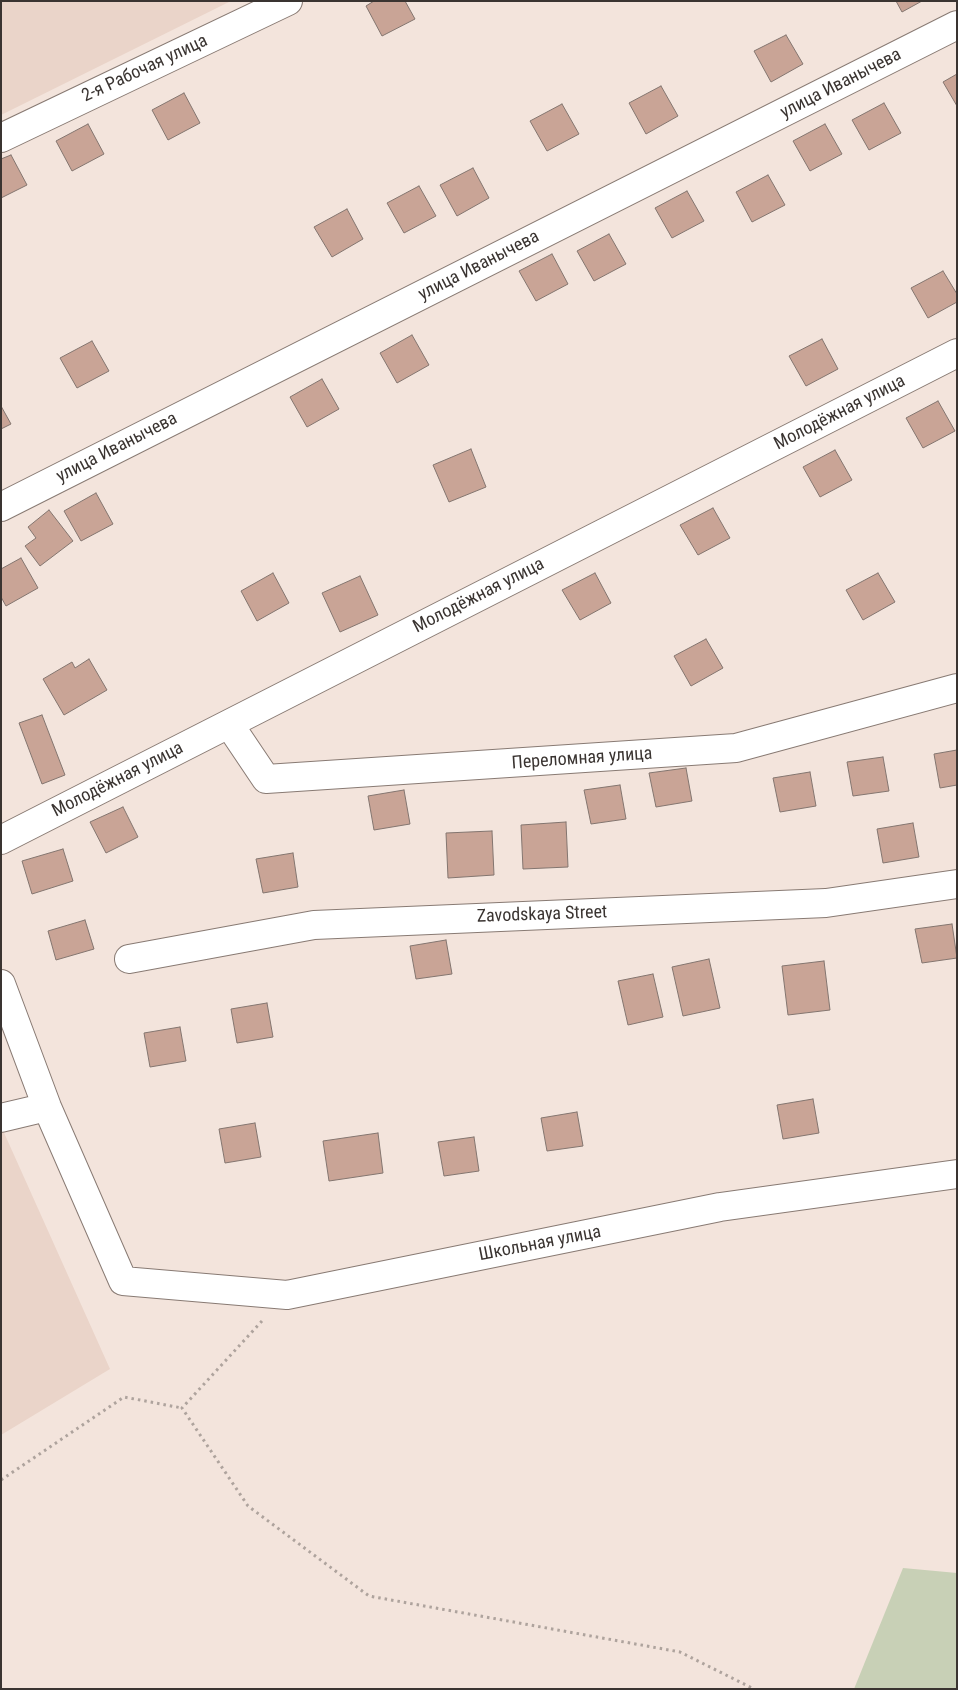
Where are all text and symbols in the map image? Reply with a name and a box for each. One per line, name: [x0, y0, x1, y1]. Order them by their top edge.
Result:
street label: 2-я Рабочая улица: [79, 30, 211, 108]
street label: улица Иванычева: [777, 44, 905, 124]
street label: улица Иванычева: [415, 226, 543, 306]
street label: Молодёжная улица: [771, 371, 909, 455]
street label: улица Иванычева: [53, 408, 181, 488]
street label: Молодёжная улица: [410, 554, 548, 638]
street label: Молодёжная улица: [49, 738, 187, 822]
street label: Переломная улица: [511, 743, 653, 775]
street label: Zavodskaya Street: [476, 902, 608, 928]
street label: Школьная улица: [477, 1222, 603, 1266]

